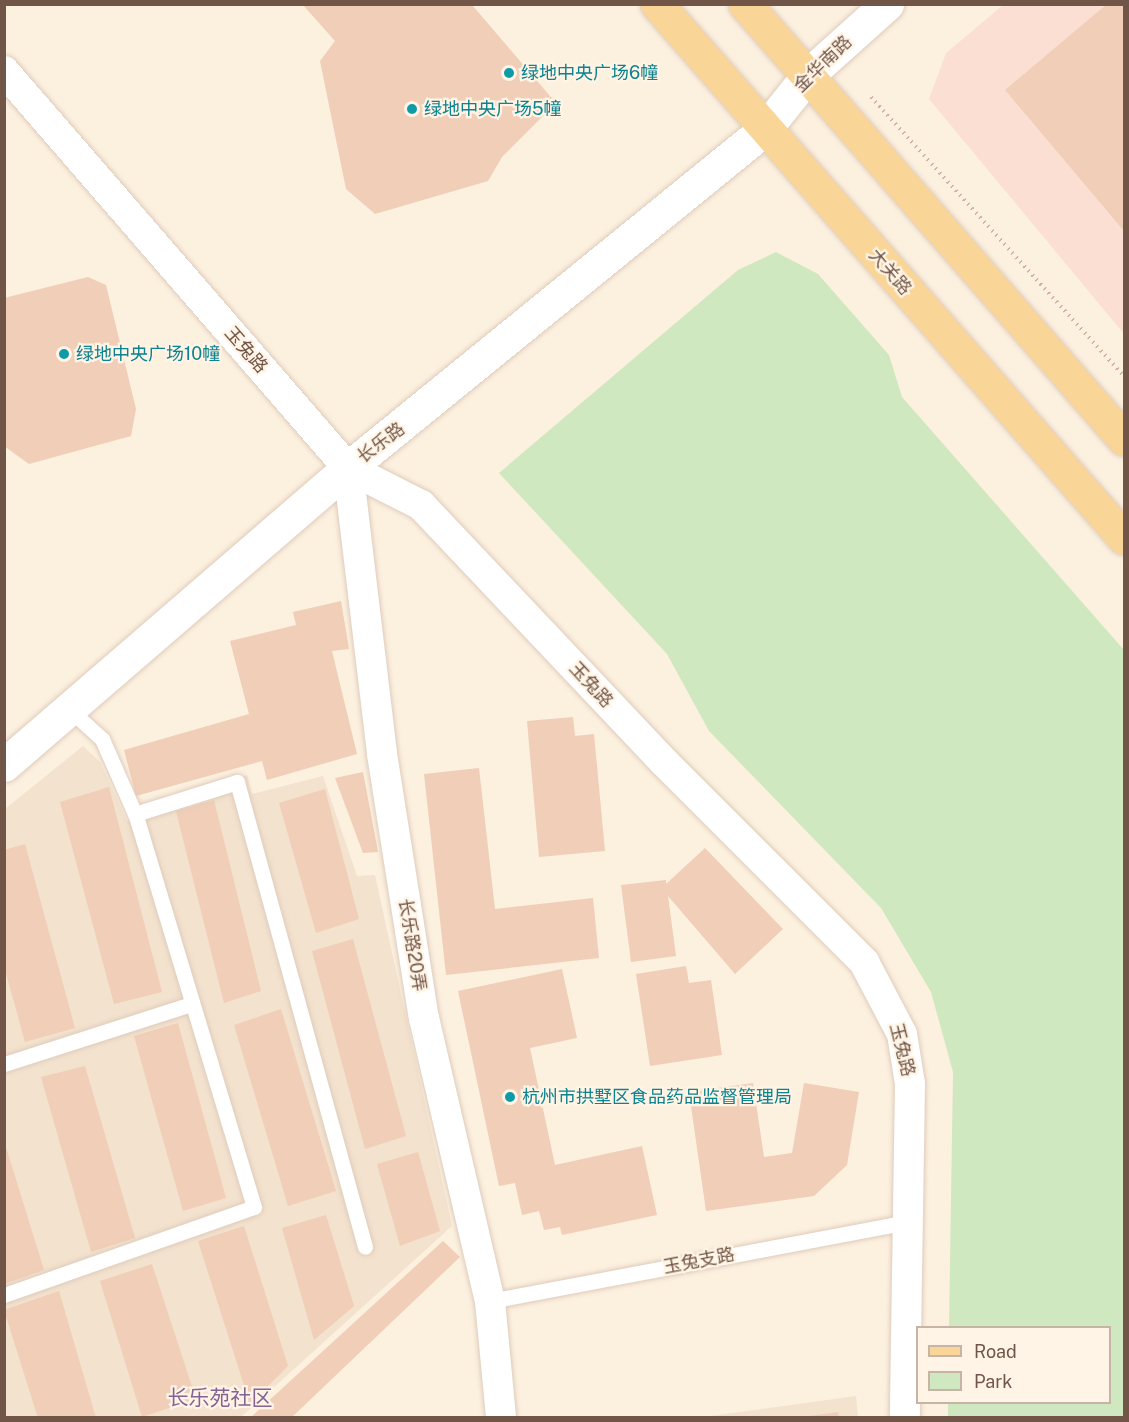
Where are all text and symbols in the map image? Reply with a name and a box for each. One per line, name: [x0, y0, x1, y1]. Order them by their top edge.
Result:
street label: 金华南路: [790, 31, 856, 97]
place label: 绿地中央广场6幢: [521, 62, 658, 84]
marker: 绿地中央广场6幢: [502, 66, 516, 80]
place label: 绿地中央广场5幢: [424, 98, 562, 120]
marker: 绿地中央广场5幢: [405, 102, 419, 116]
street label: 大关路: [864, 245, 916, 299]
street label: 玉兔路: [220, 323, 272, 377]
place label: 绿地中央广场10幢: [76, 343, 220, 365]
marker: 绿地中央广场10幢: [57, 347, 71, 361]
street label: 长乐路: [353, 418, 409, 468]
street label: 玉兔路: [565, 658, 617, 712]
street label: 长乐路20弄: [394, 897, 430, 993]
street label: 玉兔路: [885, 1021, 919, 1079]
place label: 杭州市拱墅区食品药品监督管理局: [522, 1086, 792, 1108]
marker: 杭州市拱墅区食品药品监督管理局: [503, 1090, 517, 1104]
street label: 玉兔支路: [662, 1244, 736, 1278]
legend: [916, 1326, 1111, 1404]
text: Road: [974, 1341, 1017, 1362]
text: Park: [974, 1371, 1012, 1392]
district label: 长乐苑社区: [168, 1385, 272, 1411]

